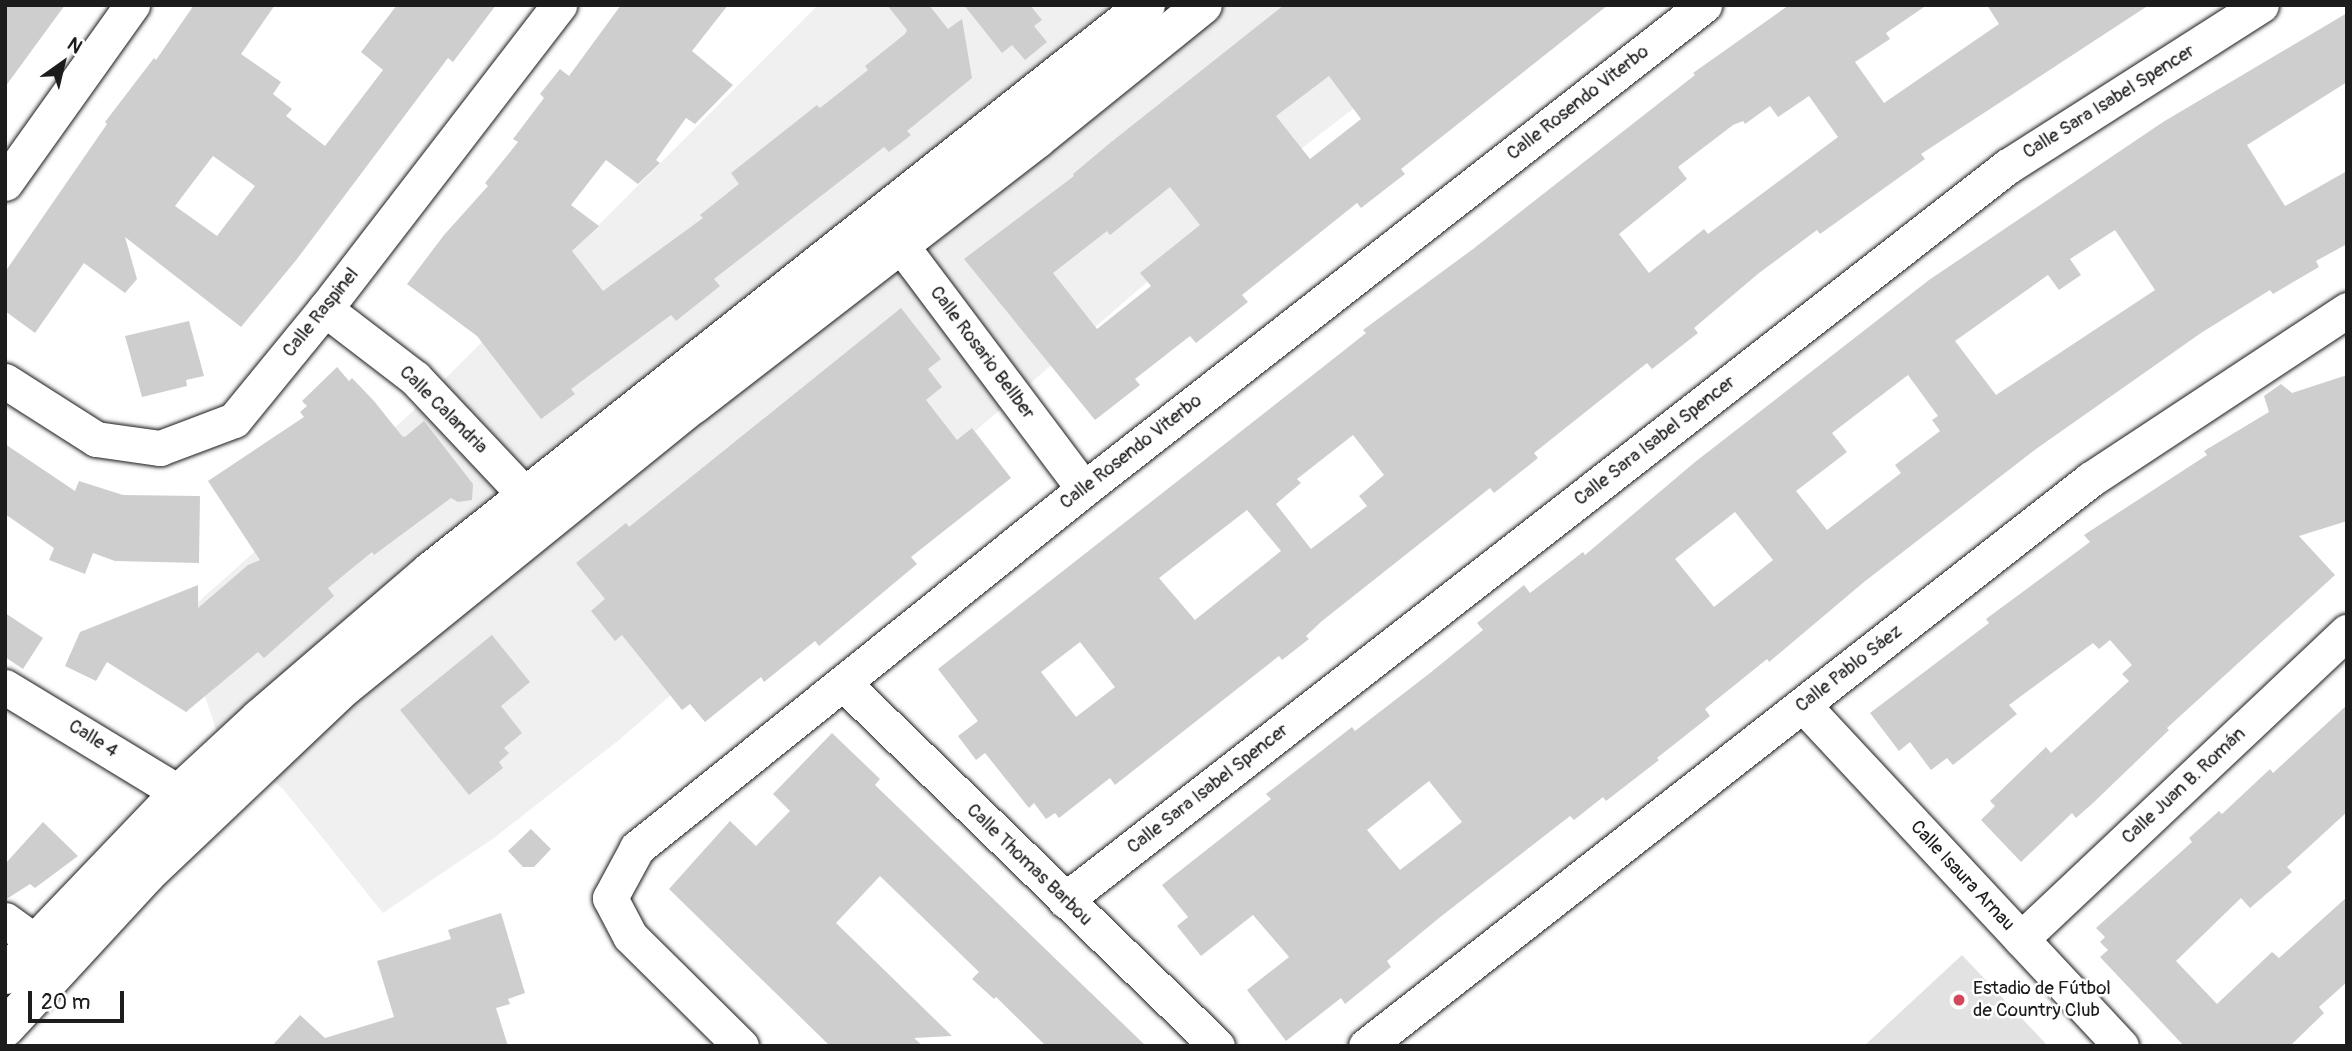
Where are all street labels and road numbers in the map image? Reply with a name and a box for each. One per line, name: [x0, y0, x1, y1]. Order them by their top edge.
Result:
street label: Calle Rosendo Viterbo: [1502, 40, 1654, 166]
street label: Calle Sara Isabel Spencer: [2019, 40, 2199, 164]
street label: Calle Raspinel: [278, 264, 364, 362]
street label: Calle Rosario Bellber: [925, 282, 1039, 424]
street label: Calle Calandria: [394, 361, 492, 459]
street label: Calle Sara Isabel Spencer: [1570, 371, 1740, 511]
street label: Calle Rosendo Viterbo: [1055, 389, 1207, 515]
street label: Calle Pablo Sáez: [1791, 620, 1907, 718]
street label: Calle 4: [64, 715, 122, 763]
street label: Calle Sara Isabel Spencer: [1123, 719, 1293, 859]
street label: Calle Juan B. Román: [2117, 723, 2251, 849]
street label: Calle Thomas Barbou: [961, 799, 1097, 931]
street label: Calle Isaura Arnau: [1905, 816, 2019, 936]

